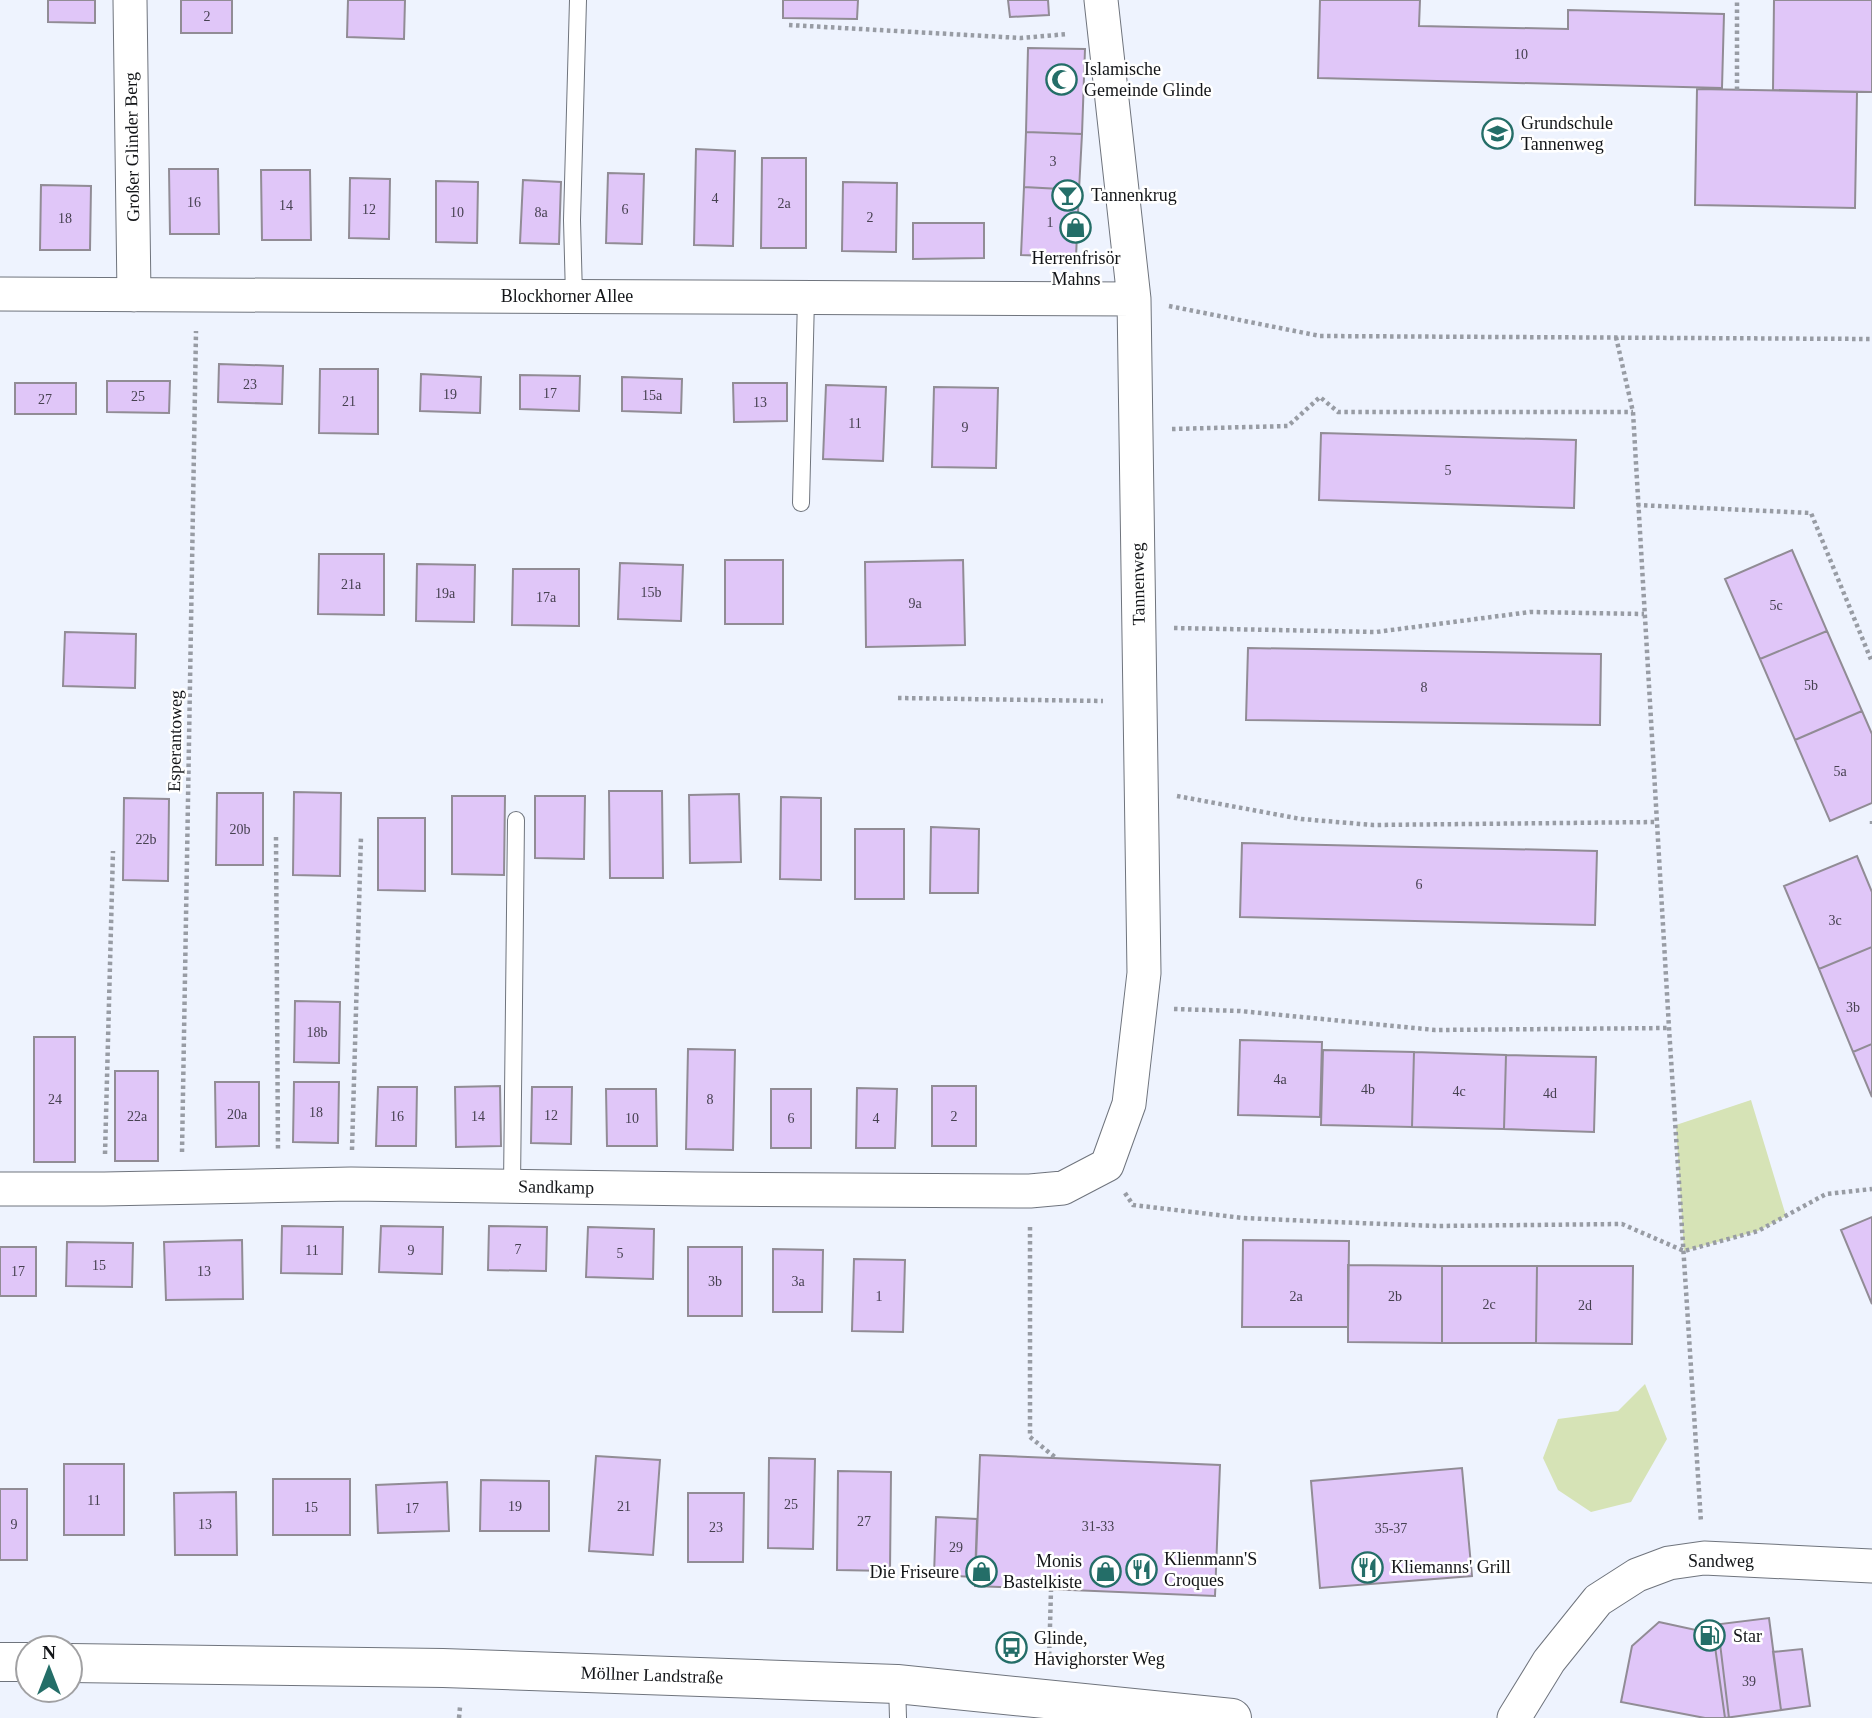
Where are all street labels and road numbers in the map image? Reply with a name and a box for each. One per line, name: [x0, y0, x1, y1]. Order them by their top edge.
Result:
street label: Großer Glinder Berg: [121, 72, 143, 222]
street label: Blockhorner Allee: [501, 286, 633, 306]
street label: Tannenweg: [1127, 542, 1149, 626]
street label: Esperantoweg: [164, 690, 186, 792]
street label: Sandkamp: [518, 1176, 594, 1198]
street label: Sandweg: [1688, 1551, 1754, 1571]
street label: Möllner Landstraße: [580, 1663, 724, 1687]

